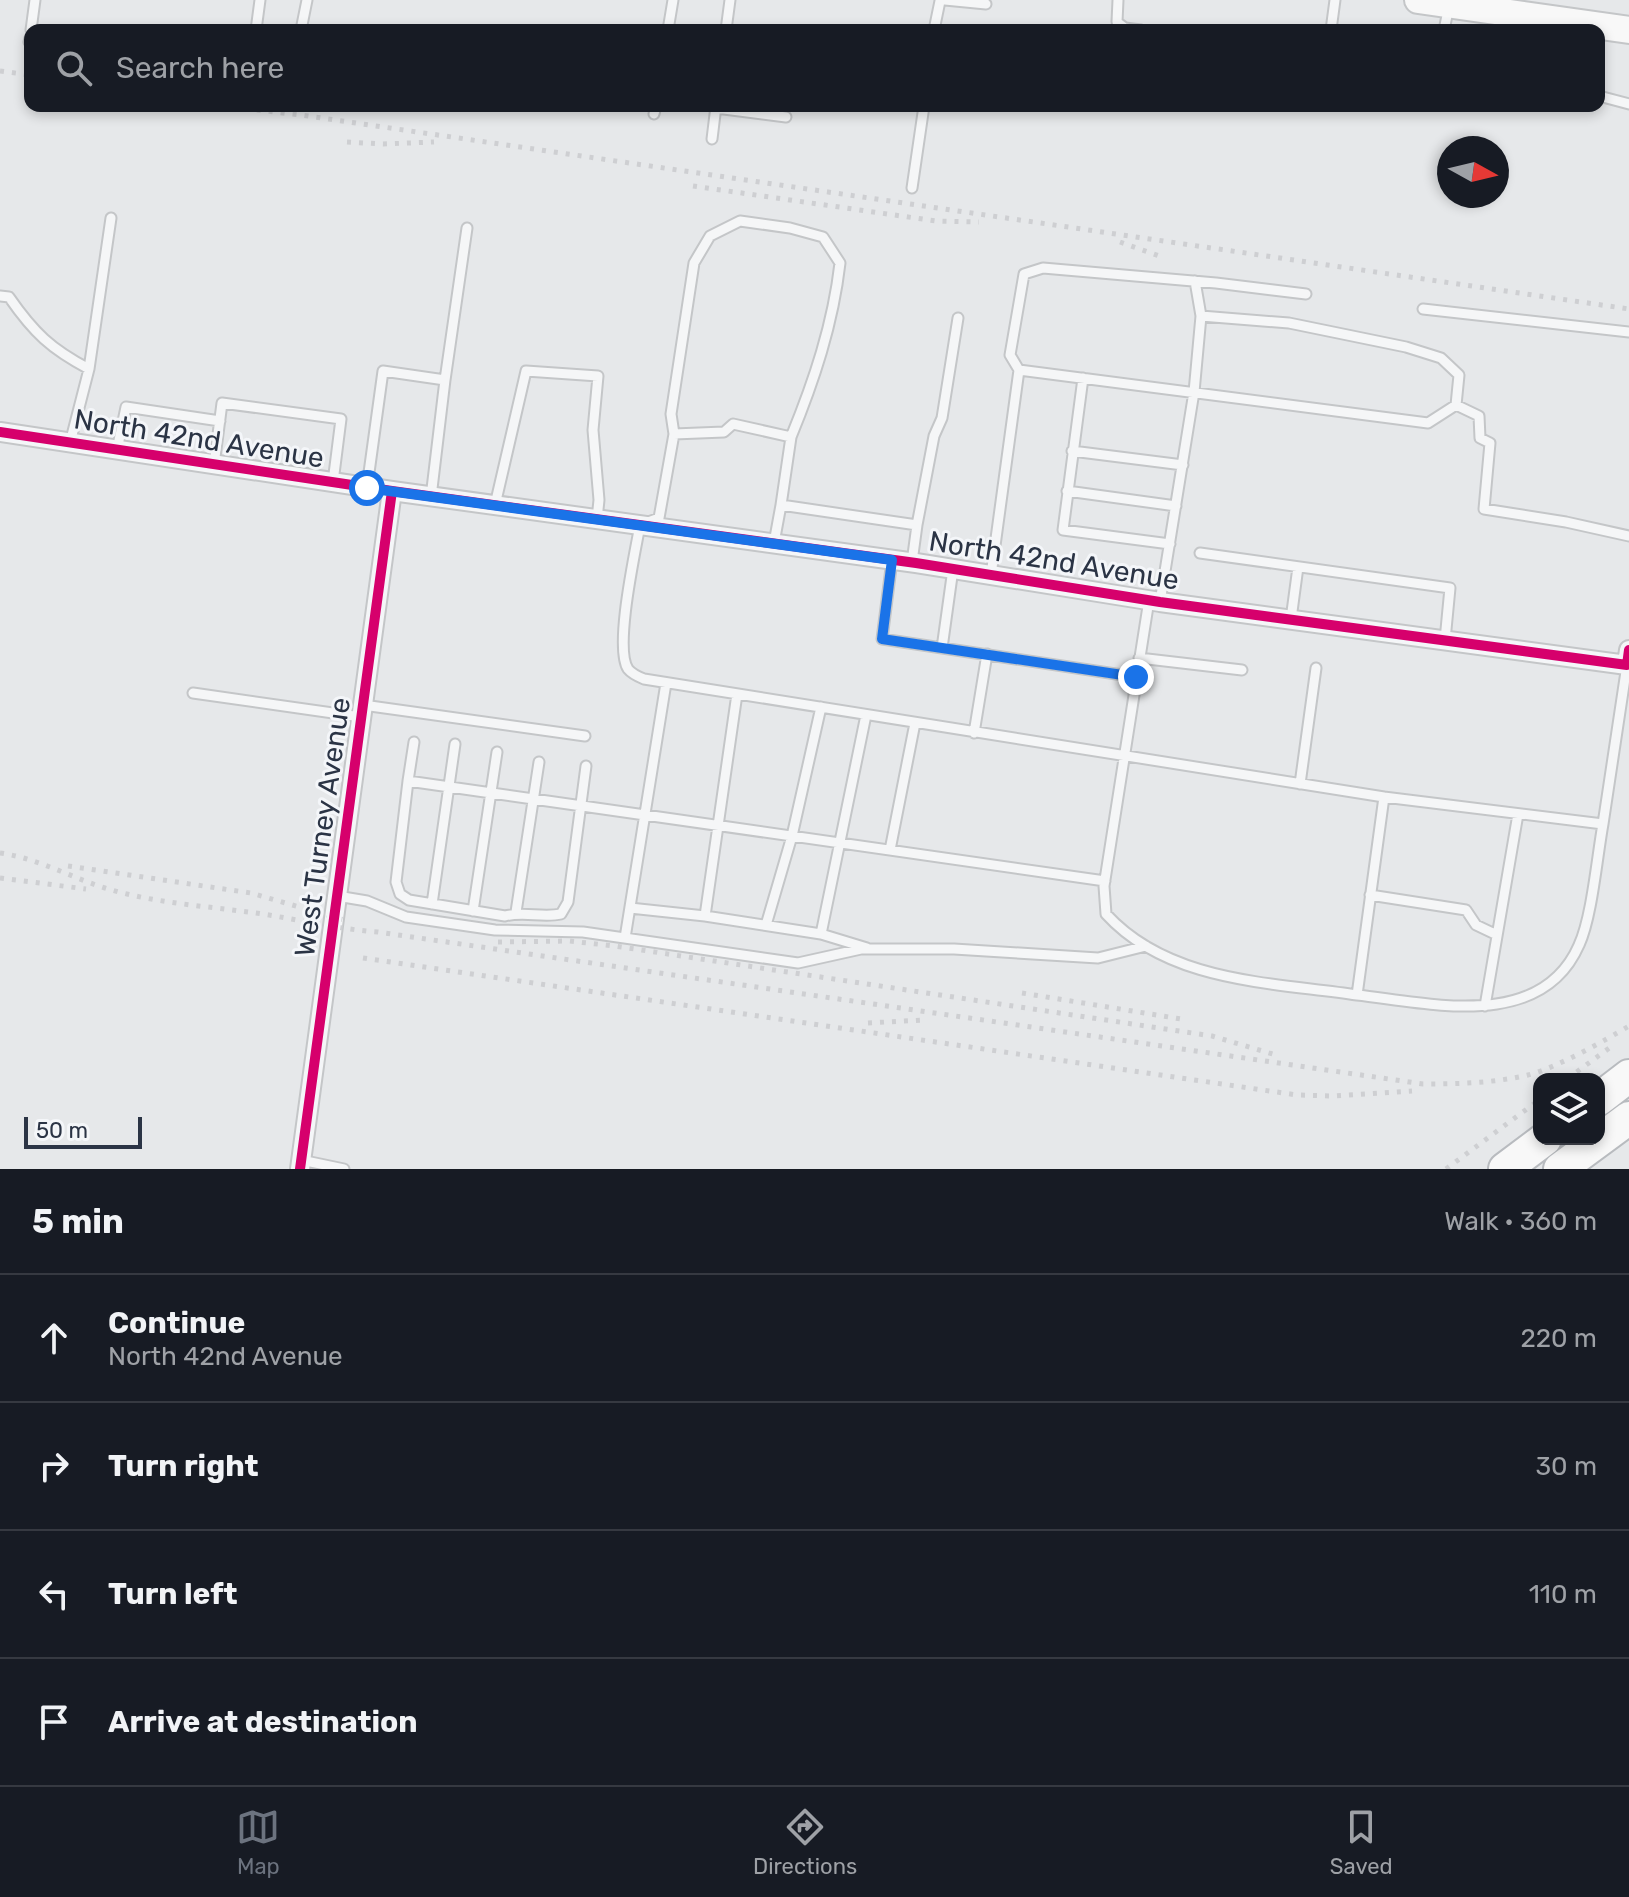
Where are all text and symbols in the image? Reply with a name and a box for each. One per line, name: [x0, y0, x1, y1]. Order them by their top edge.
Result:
search box: [24, 24, 1605, 112]
icon: search: [52, 46, 96, 90]
text: Search here: [116, 50, 284, 86]
north arrow: [1437, 136, 1509, 208]
street label: North 42nd Avenue: [72, 402, 326, 475]
route start: [349, 470, 385, 506]
street label: North 42nd Avenue: [927, 524, 1181, 597]
route end: [1118, 659, 1154, 695]
street label: West Turney Avenue: [288, 695, 357, 959]
map controls: [1533, 1073, 1605, 1145]
button: layers: [1533, 1073, 1605, 1145]
scale bar: [24, 1113, 142, 1149]
text: 50 m: [36, 1117, 88, 1144]
text: 5 min: [32, 1201, 124, 1242]
text: Walk · 360 m: [1444, 1206, 1597, 1237]
text: Continue: [108, 1305, 245, 1341]
icon: ahead: [32, 1316, 76, 1360]
text: 220 m: [1520, 1323, 1597, 1354]
text: North 42nd Avenue: [108, 1341, 343, 1372]
icon: right: [32, 1444, 76, 1488]
text: Turn right: [108, 1448, 259, 1484]
text: 30 m: [1535, 1451, 1597, 1482]
icon: left: [32, 1572, 76, 1616]
text: Turn left: [108, 1576, 238, 1612]
text: 110 m: [1529, 1579, 1597, 1610]
icon: arrive: [32, 1700, 76, 1744]
text: Arrive at destination: [108, 1704, 418, 1740]
tab: Map: [236, 1805, 280, 1880]
tab: Directions: [753, 1805, 857, 1880]
tab: Saved: [1330, 1805, 1393, 1880]

